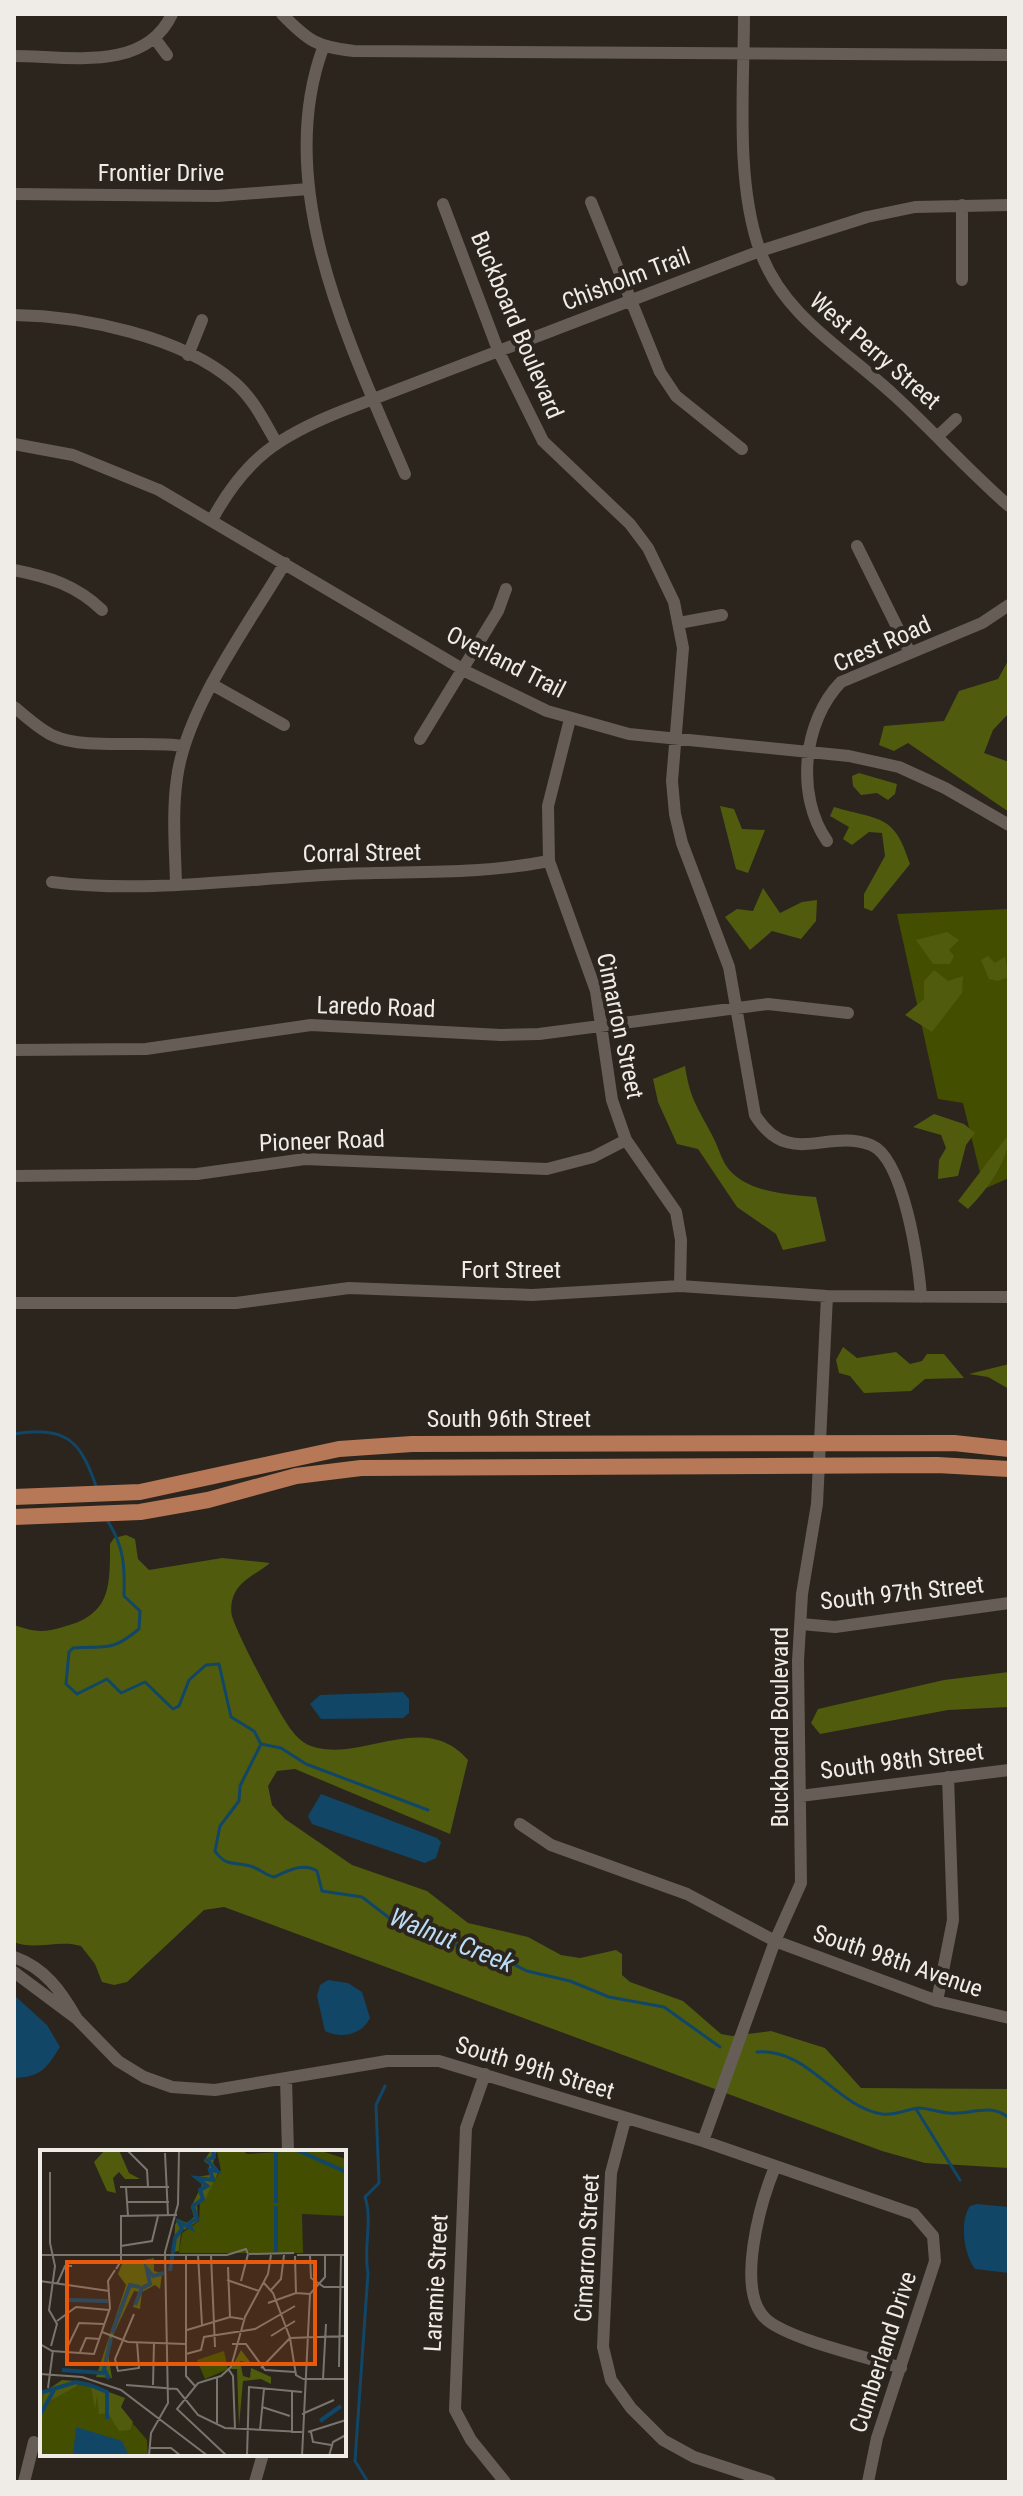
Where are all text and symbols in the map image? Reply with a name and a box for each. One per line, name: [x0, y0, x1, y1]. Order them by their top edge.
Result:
street label: Frontier Drive: [98, 159, 224, 187]
street label: Buckboard Boulevard: [465, 227, 569, 423]
street label: Chisholm Trail: [558, 242, 694, 316]
street label: West Perry Street: [804, 287, 946, 415]
street label: Crest Road: [829, 610, 935, 678]
street label: Overland Trail: [442, 620, 570, 704]
street label: Corral Street: [302, 838, 422, 868]
street label: Cimarron Street: [591, 950, 649, 1102]
street label: Laredo Road: [316, 991, 436, 1023]
street label: Pioneer Road: [259, 1125, 385, 1157]
street label: Fort Street: [461, 1256, 561, 1284]
street label: South 96th Street: [427, 1405, 591, 1433]
street label: South 97th Street: [819, 1570, 985, 1616]
street label: Buckboard Boulevard: [766, 1627, 794, 1827]
street label: South 98th Street: [819, 1737, 985, 1785]
water label: Walnut Creek: [386, 1902, 519, 1979]
street label: South 98th Avenue: [810, 1919, 986, 2003]
street label: South 99th Street: [452, 2031, 618, 2105]
inset map: [40, 2150, 346, 2456]
street label: Cimarron Street: [569, 2173, 605, 2323]
street label: Laramie Street: [418, 2213, 454, 2353]
street label: Cumberland Drive: [844, 2268, 922, 2436]

